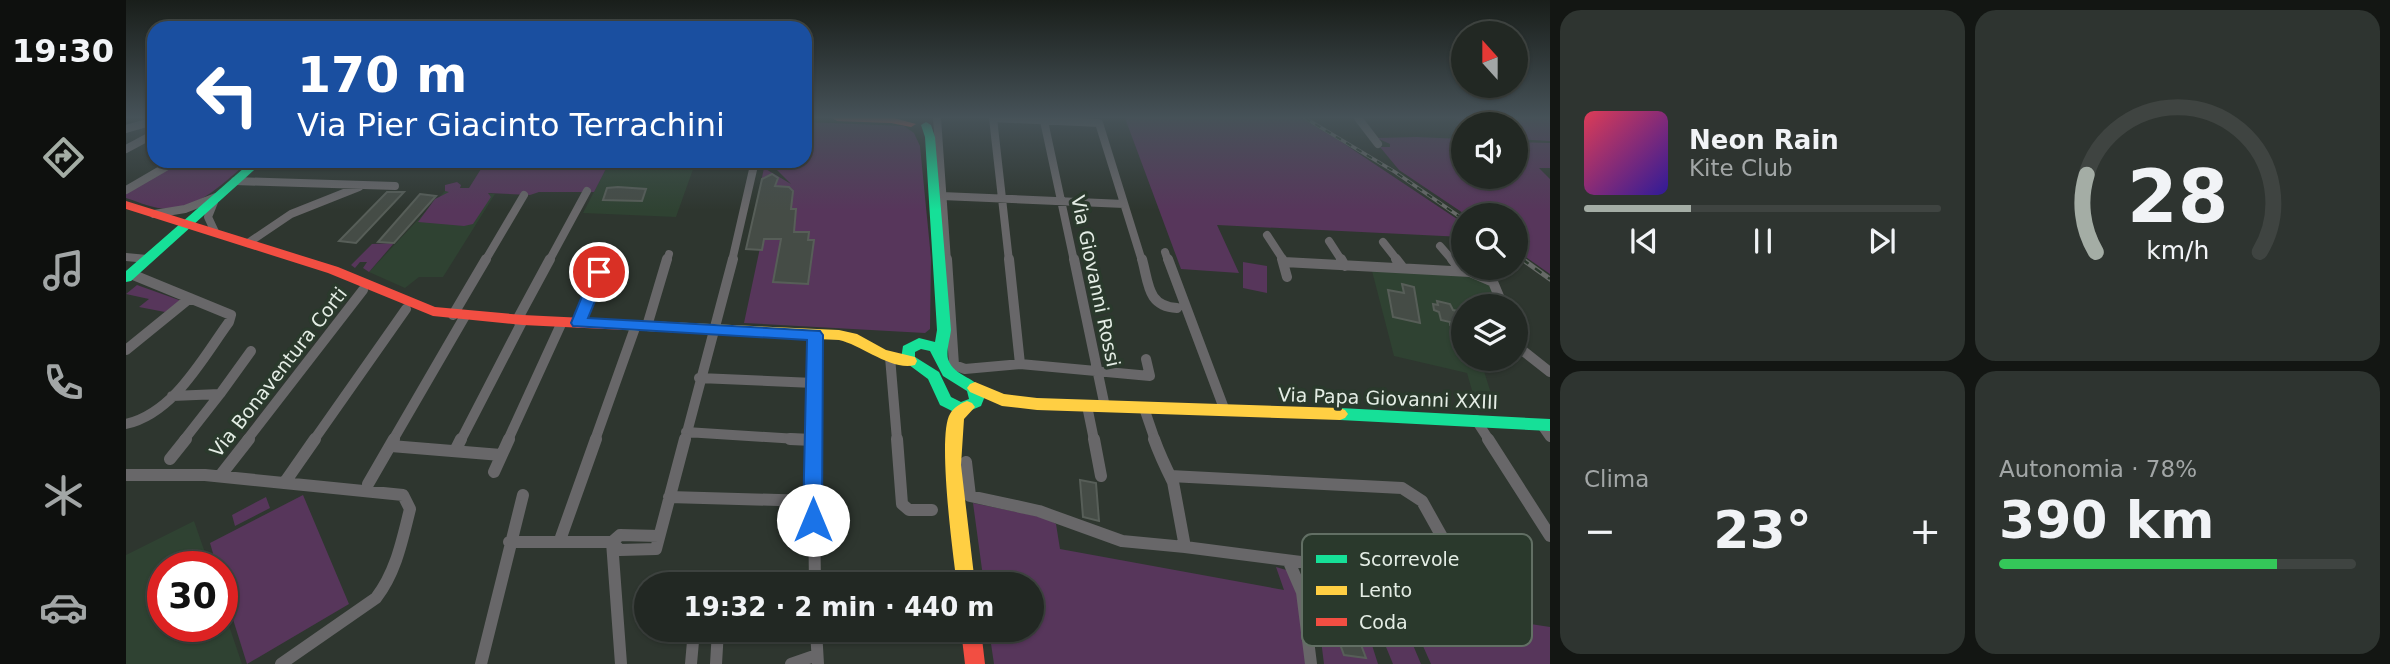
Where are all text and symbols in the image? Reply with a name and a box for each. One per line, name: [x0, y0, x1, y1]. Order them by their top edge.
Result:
north arrow: [1451, 21, 1528, 98]
map controls: [1451, 21, 1528, 371]
text: 19:30: [12, 32, 114, 70]
text: 170 m: [297, 47, 467, 104]
icon: left: [182, 49, 273, 140]
text: Via Pier Giacinto Terrachini: [297, 106, 725, 144]
button: sound: [1451, 112, 1528, 189]
text: Neon Rain: [1689, 125, 1839, 155]
icon: directions: [39, 133, 88, 182]
text: 28: [2127, 154, 2228, 239]
text: Kite Club: [1689, 155, 1793, 181]
street label: Via Giovanni Rossi: [1067, 193, 1125, 369]
button: search: [1451, 203, 1528, 280]
icon: previous: [1625, 222, 1663, 260]
icon: pause: [1744, 222, 1782, 260]
icon: next: [1863, 222, 1901, 260]
text: km/h: [2146, 236, 2209, 265]
pin: [569, 242, 629, 302]
icon: music: [39, 246, 88, 295]
icon: arrive: [580, 253, 618, 291]
street label: Via Bonaventura Corti: [205, 283, 351, 461]
button: layers: [1451, 294, 1528, 371]
icon: phone: [39, 358, 88, 407]
street label: Via Papa Giovanni XXIII: [1278, 383, 1498, 413]
text: Autonomia · 78%: [1999, 456, 2197, 482]
text: Clima: [1584, 466, 1649, 492]
icon: climate: [39, 471, 88, 520]
position arrow: [776, 483, 850, 557]
text: 390 km: [1999, 490, 2214, 550]
text: 23°: [1713, 500, 1812, 560]
text: −: [1584, 509, 1616, 553]
text: +: [1909, 509, 1941, 553]
legend: [1302, 534, 1532, 646]
text: Scorrevole: [1359, 548, 1460, 570]
speed limit sign: 30: [147, 551, 238, 642]
text: Lento: [1359, 579, 1412, 601]
icon: car: [39, 583, 88, 632]
text: 19:32 · 2 min · 440 m: [684, 592, 994, 622]
text: Coda: [1359, 611, 1408, 633]

